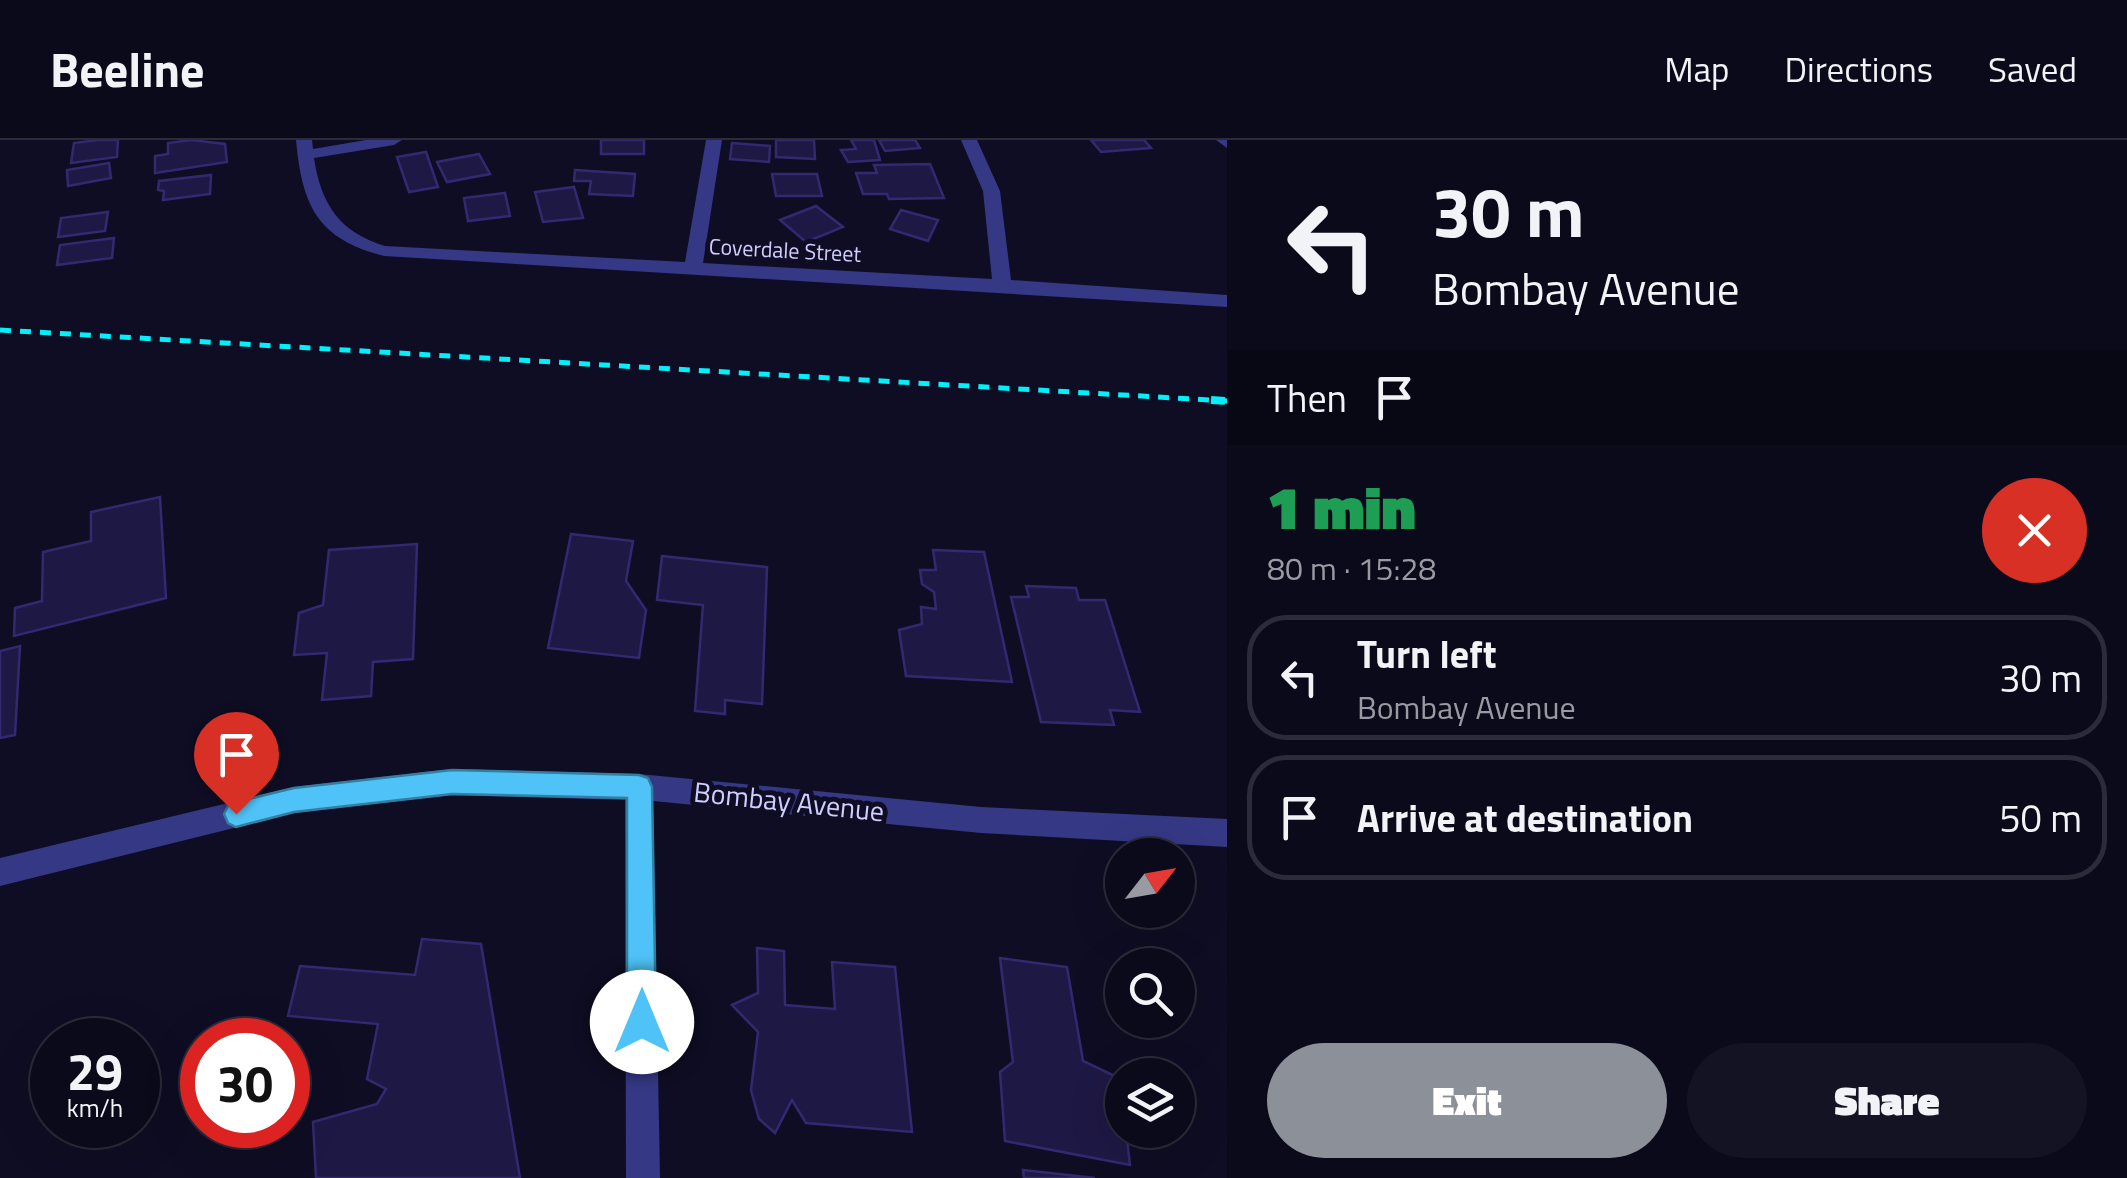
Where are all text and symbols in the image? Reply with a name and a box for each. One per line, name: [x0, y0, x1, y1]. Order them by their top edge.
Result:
text: Beeline: [50, 33, 205, 106]
text: Map: [1664, 42, 1730, 96]
text: Directions: [1785, 42, 1933, 96]
text: Saved: [1988, 42, 2077, 96]
text: 30 m: [1432, 158, 1585, 264]
icon: left: [1267, 180, 1397, 310]
street label: Coverdale Street: [708, 229, 862, 271]
text: Bombay Avenue: [1432, 254, 1740, 322]
text: Then: [1267, 369, 1347, 427]
icon: arrive: [1367, 370, 1422, 425]
text: 1 min: [1267, 461, 1416, 552]
button: close: [1982, 478, 2087, 583]
text: 80 m · 15:28: [1267, 544, 1436, 592]
text: Turn left: [1357, 625, 1497, 683]
text: 30 m: [1999, 649, 2082, 707]
icon: left: [1272, 650, 1327, 705]
text: Bombay Avenue: [1357, 683, 1576, 731]
pin: [194, 712, 279, 815]
icon: arrive: [209, 727, 264, 782]
street label: Bombay Avenue: [692, 770, 886, 832]
text: Arrive at destination: [1357, 789, 1693, 847]
text: 50 m: [1999, 789, 2082, 847]
icon: arrive: [1272, 790, 1327, 845]
north arrow: [1105, 838, 1195, 928]
map controls: [1105, 838, 1195, 1148]
button: search: [1105, 948, 1195, 1038]
position arrow: [590, 970, 694, 1074]
speed limit sign: 30: [180, 1018, 310, 1148]
text: 29: [67, 1033, 123, 1109]
button: Exit: [1267, 1043, 1667, 1158]
button: Share: [1687, 1043, 2087, 1158]
button: layers: [1105, 1058, 1195, 1148]
text: km/h: [67, 1089, 123, 1127]

